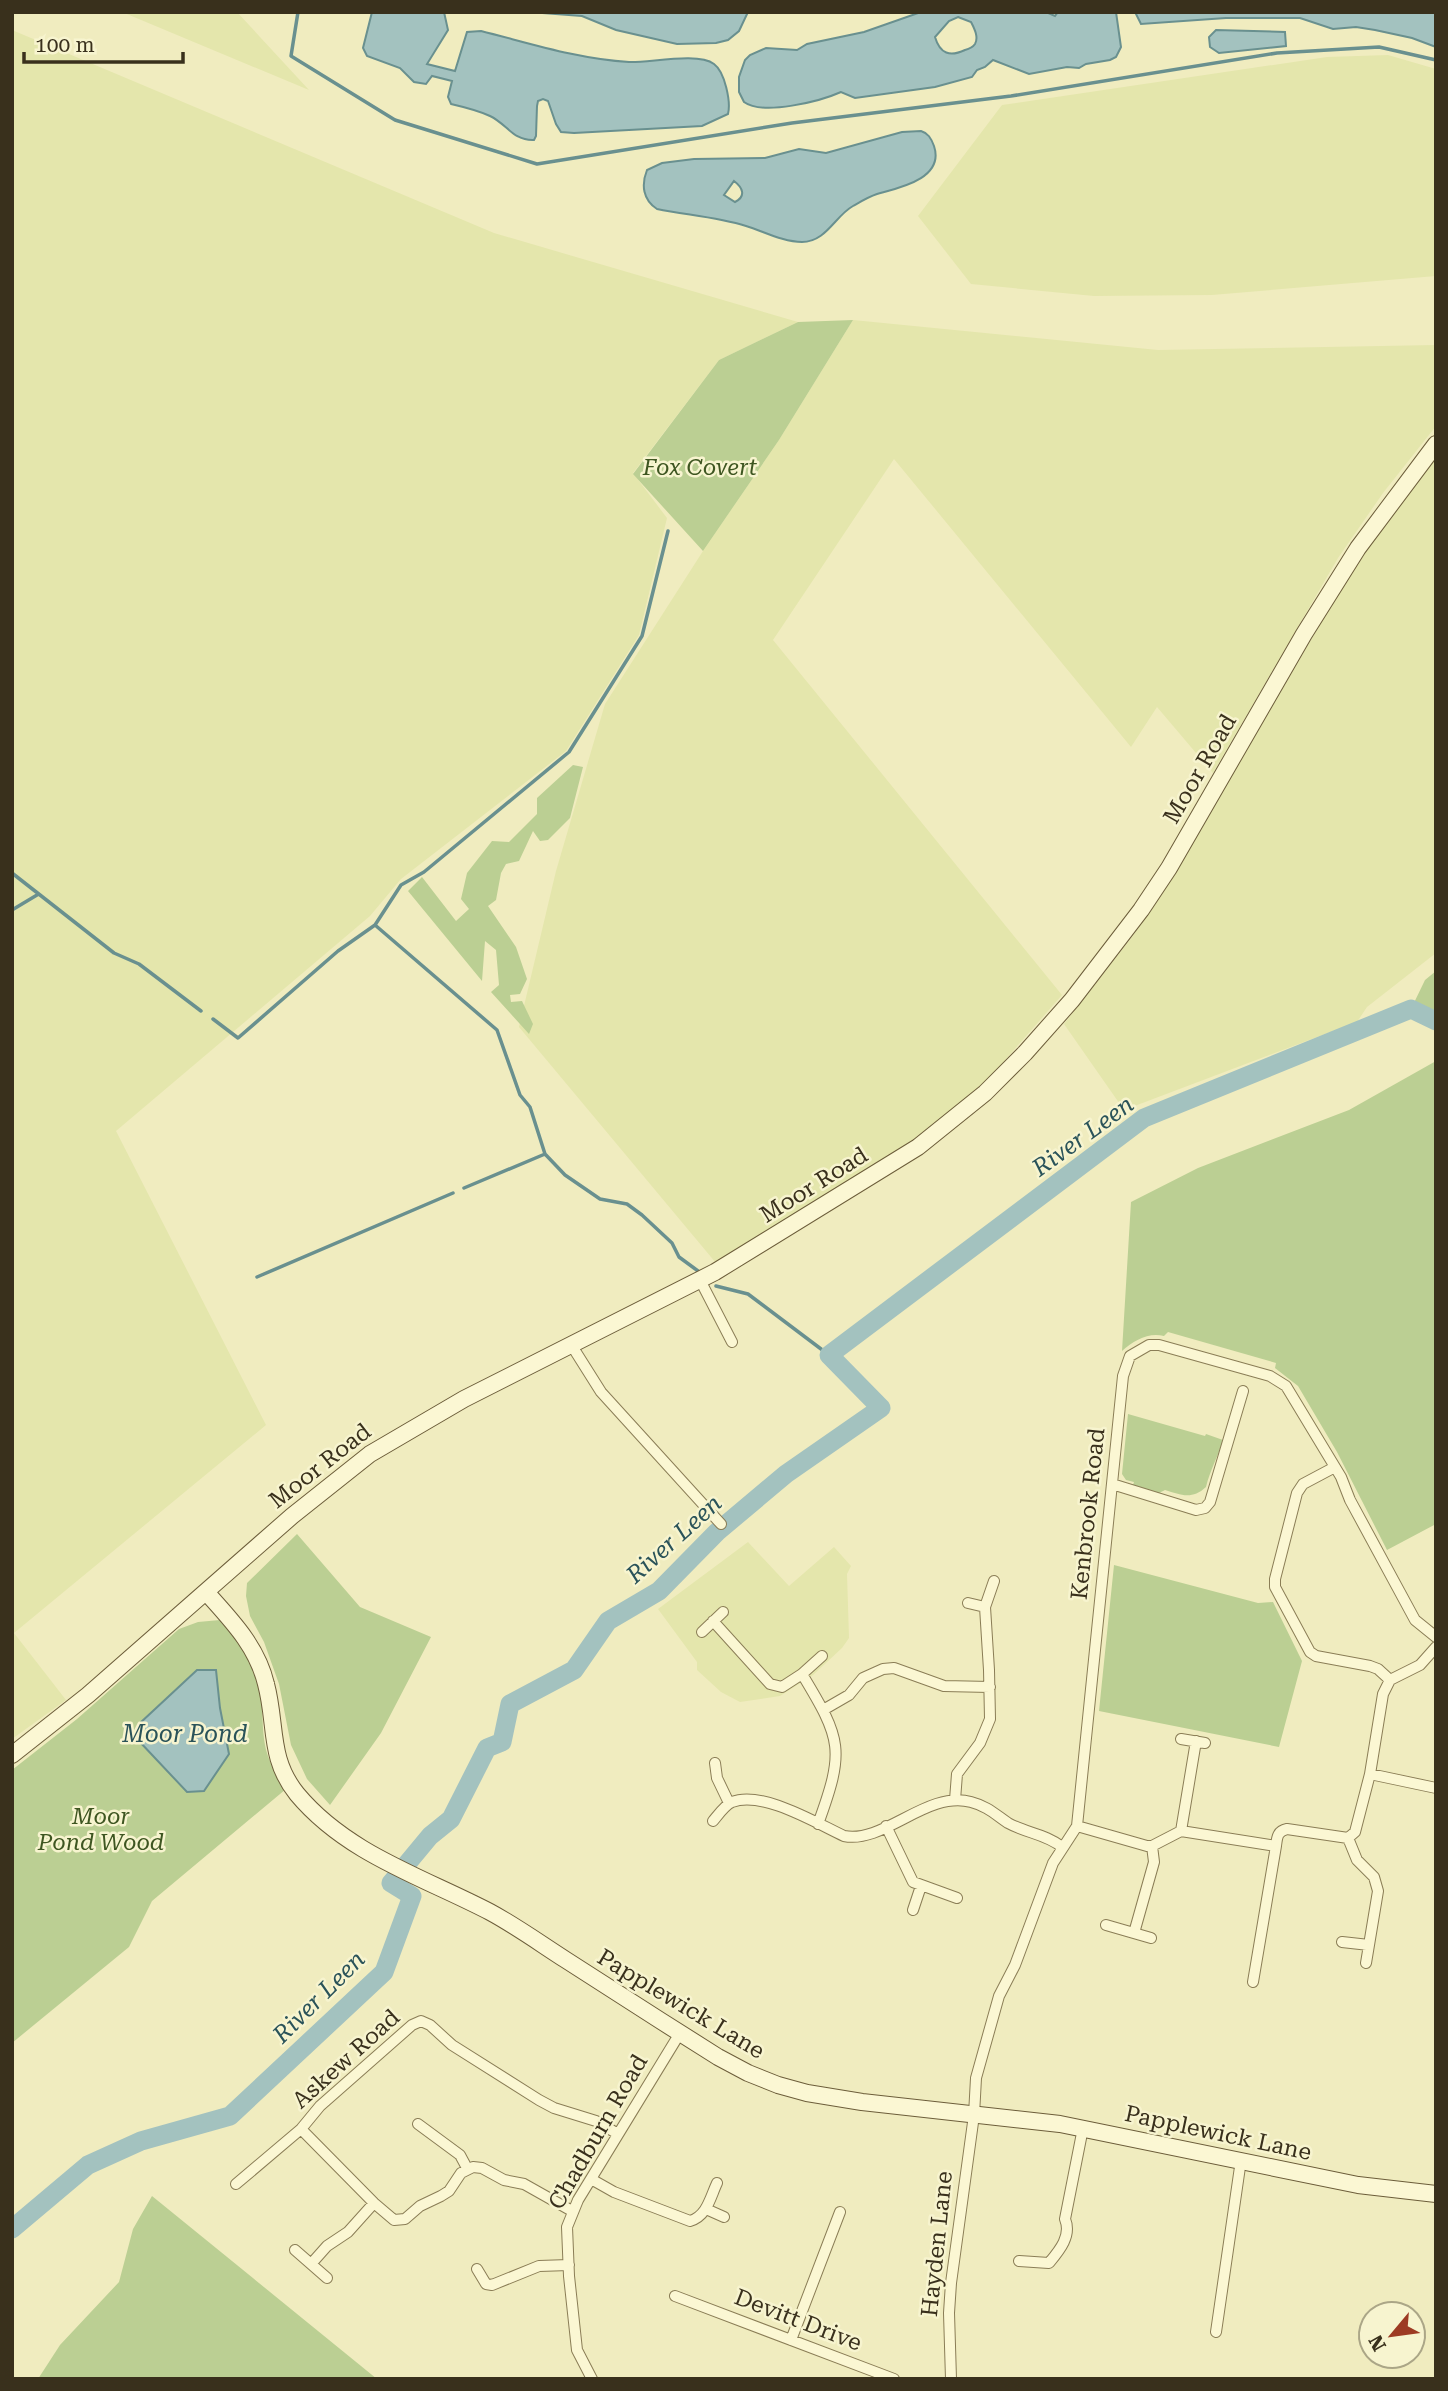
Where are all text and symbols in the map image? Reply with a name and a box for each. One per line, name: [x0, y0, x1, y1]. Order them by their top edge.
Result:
scale bar: [24, 21, 184, 65]
text: 100 m: [35, 33, 95, 57]
park label: Fox Covert: [642, 454, 758, 481]
street label: Moor Road: [1158, 709, 1242, 828]
water label: River Leen: [1026, 1090, 1139, 1183]
street label: Moor Road: [755, 1141, 873, 1229]
street label: Moor Road: [264, 1418, 376, 1514]
street label: Kenbrook Road: [1066, 1427, 1110, 1601]
water label: River Leen: [620, 1489, 727, 1590]
water label: Moor Pond: [121, 1720, 248, 1748]
park label: Moor Pond Wood: [37, 1803, 164, 1856]
street label: Papplewick Lane: [593, 1943, 769, 2065]
water label: River Leen: [267, 1945, 371, 2049]
street label: Askew Road: [287, 2004, 405, 2114]
street label: Chadburn Road: [543, 2050, 653, 2214]
street label: Papplewick Lane: [1122, 2100, 1314, 2166]
street label: Hayden Lane: [916, 2170, 958, 2318]
street label: Devitt Drive: [731, 2283, 865, 2357]
north arrow: [1357, 2300, 1427, 2370]
text: N: [1364, 2331, 1391, 2355]

